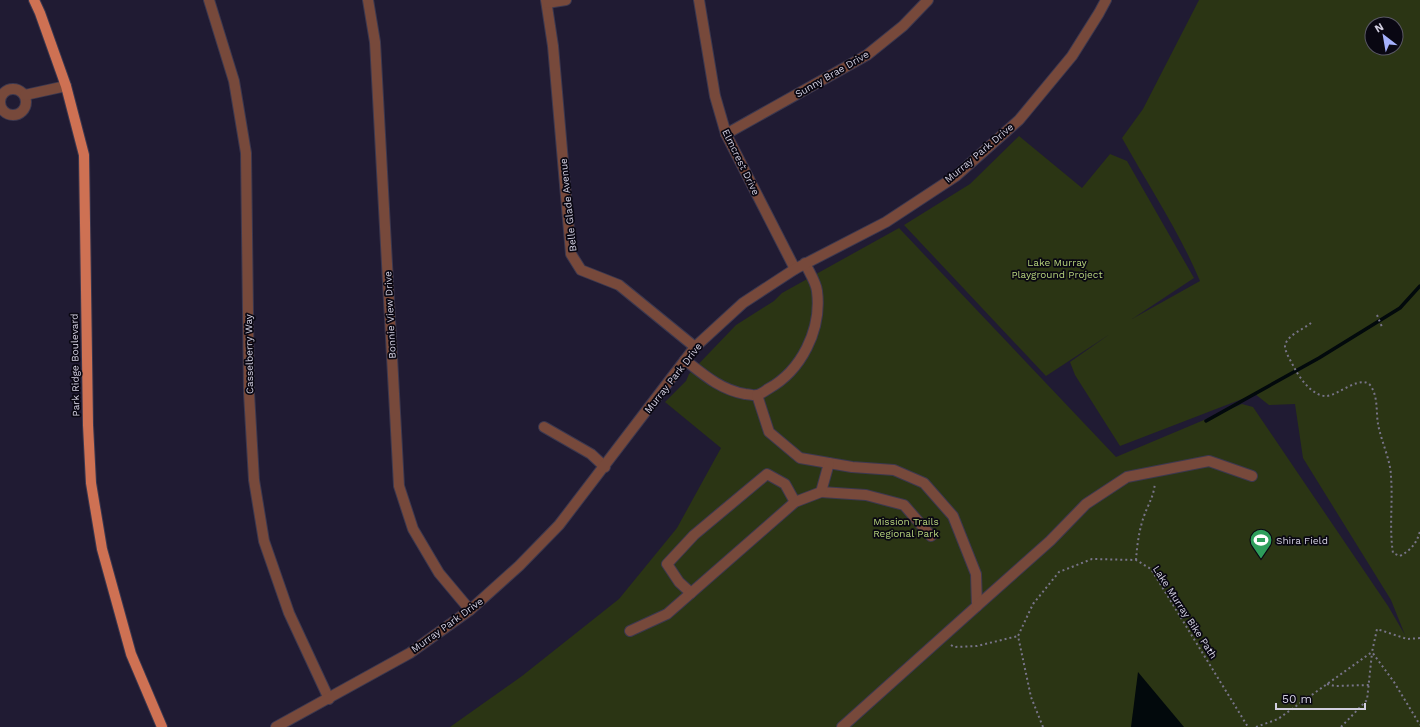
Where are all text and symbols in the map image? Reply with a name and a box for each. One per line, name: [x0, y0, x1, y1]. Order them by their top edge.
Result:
north arrow: [1364, 16, 1404, 56]
text: N: [1372, 20, 1386, 36]
street label: Sunny Brae Drive: [793, 48, 871, 100]
street label: Murray Park Drive: [943, 121, 1016, 185]
street label: Elmcrest Drive: [720, 127, 762, 197]
street label: Belle Glade Avenue: [558, 157, 578, 252]
park label: Lake Murray Playground Project: [1011, 257, 1103, 280]
street label: Bonnie View Drive: [382, 271, 398, 359]
street label: Park Ridge Boulevard: [69, 313, 81, 417]
street label: Casselberry Way: [243, 313, 255, 394]
street label: Murray Park Drive: [642, 341, 704, 415]
park label: Mission Trails Regional Park: [873, 516, 939, 539]
sports icon: Shira Field: [1248, 527, 1274, 560]
place label: Shira Field: [1276, 535, 1328, 546]
street label: Lake Murray Bike Path: [1151, 564, 1219, 660]
street label: Murray Park Drive: [409, 595, 485, 655]
scale bar: [1276, 685, 1365, 711]
text: 50 m: [1282, 692, 1312, 706]

